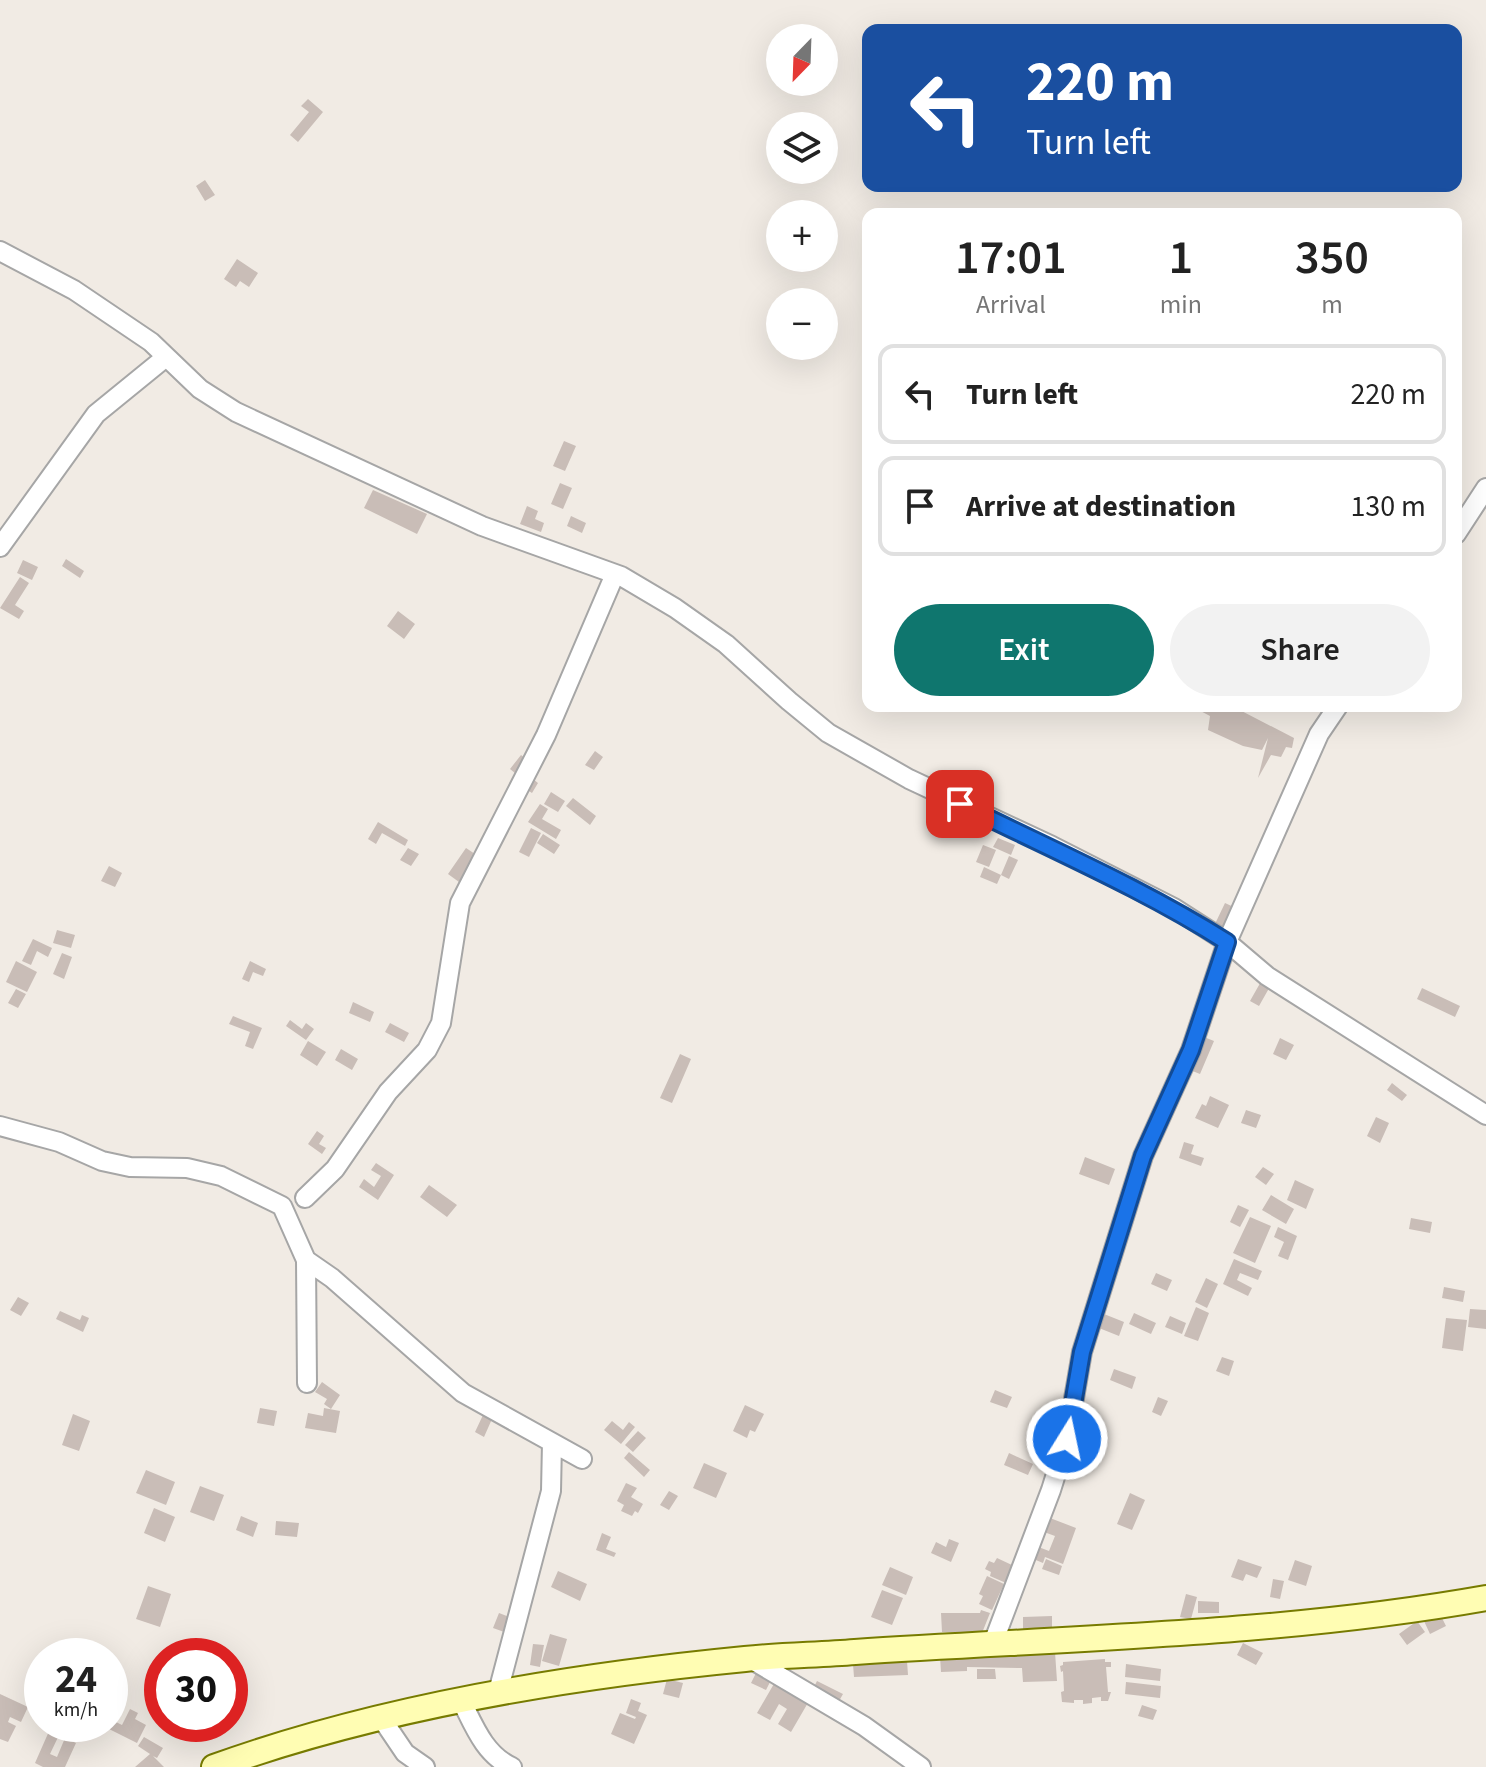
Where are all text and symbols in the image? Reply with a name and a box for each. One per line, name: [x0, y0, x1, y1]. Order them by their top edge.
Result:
north arrow: [766, 24, 838, 96]
map controls: [766, 24, 838, 360]
text: 220 m: [1026, 43, 1174, 122]
icon: left: [894, 56, 998, 160]
button: layers: [766, 112, 838, 184]
text: Turn left: [1026, 117, 1151, 168]
button: +: [766, 200, 838, 272]
text: 17:01: [955, 224, 1067, 292]
text: 1: [1169, 224, 1193, 292]
text: 350: [1295, 224, 1369, 292]
text: Arrival: [976, 286, 1046, 323]
text: min: [1160, 286, 1202, 323]
text: m: [1321, 286, 1343, 323]
button: −: [766, 288, 838, 360]
icon: left: [898, 372, 942, 416]
text: Turn left: [966, 373, 1078, 416]
text: 220 m: [1350, 373, 1426, 416]
icon: arrive: [898, 484, 942, 528]
text: Arrive at destination: [966, 485, 1236, 528]
text: 130 m: [1350, 485, 1426, 528]
button: Exit: [894, 604, 1154, 696]
button: Share: [1170, 604, 1430, 696]
pin: [926, 770, 994, 838]
icon: arrive: [938, 782, 982, 826]
position arrow: [1025, 1397, 1109, 1481]
speed limit sign: 30: [144, 1638, 248, 1742]
text: 24: [55, 1651, 97, 1708]
text: km/h: [54, 1696, 98, 1724]

